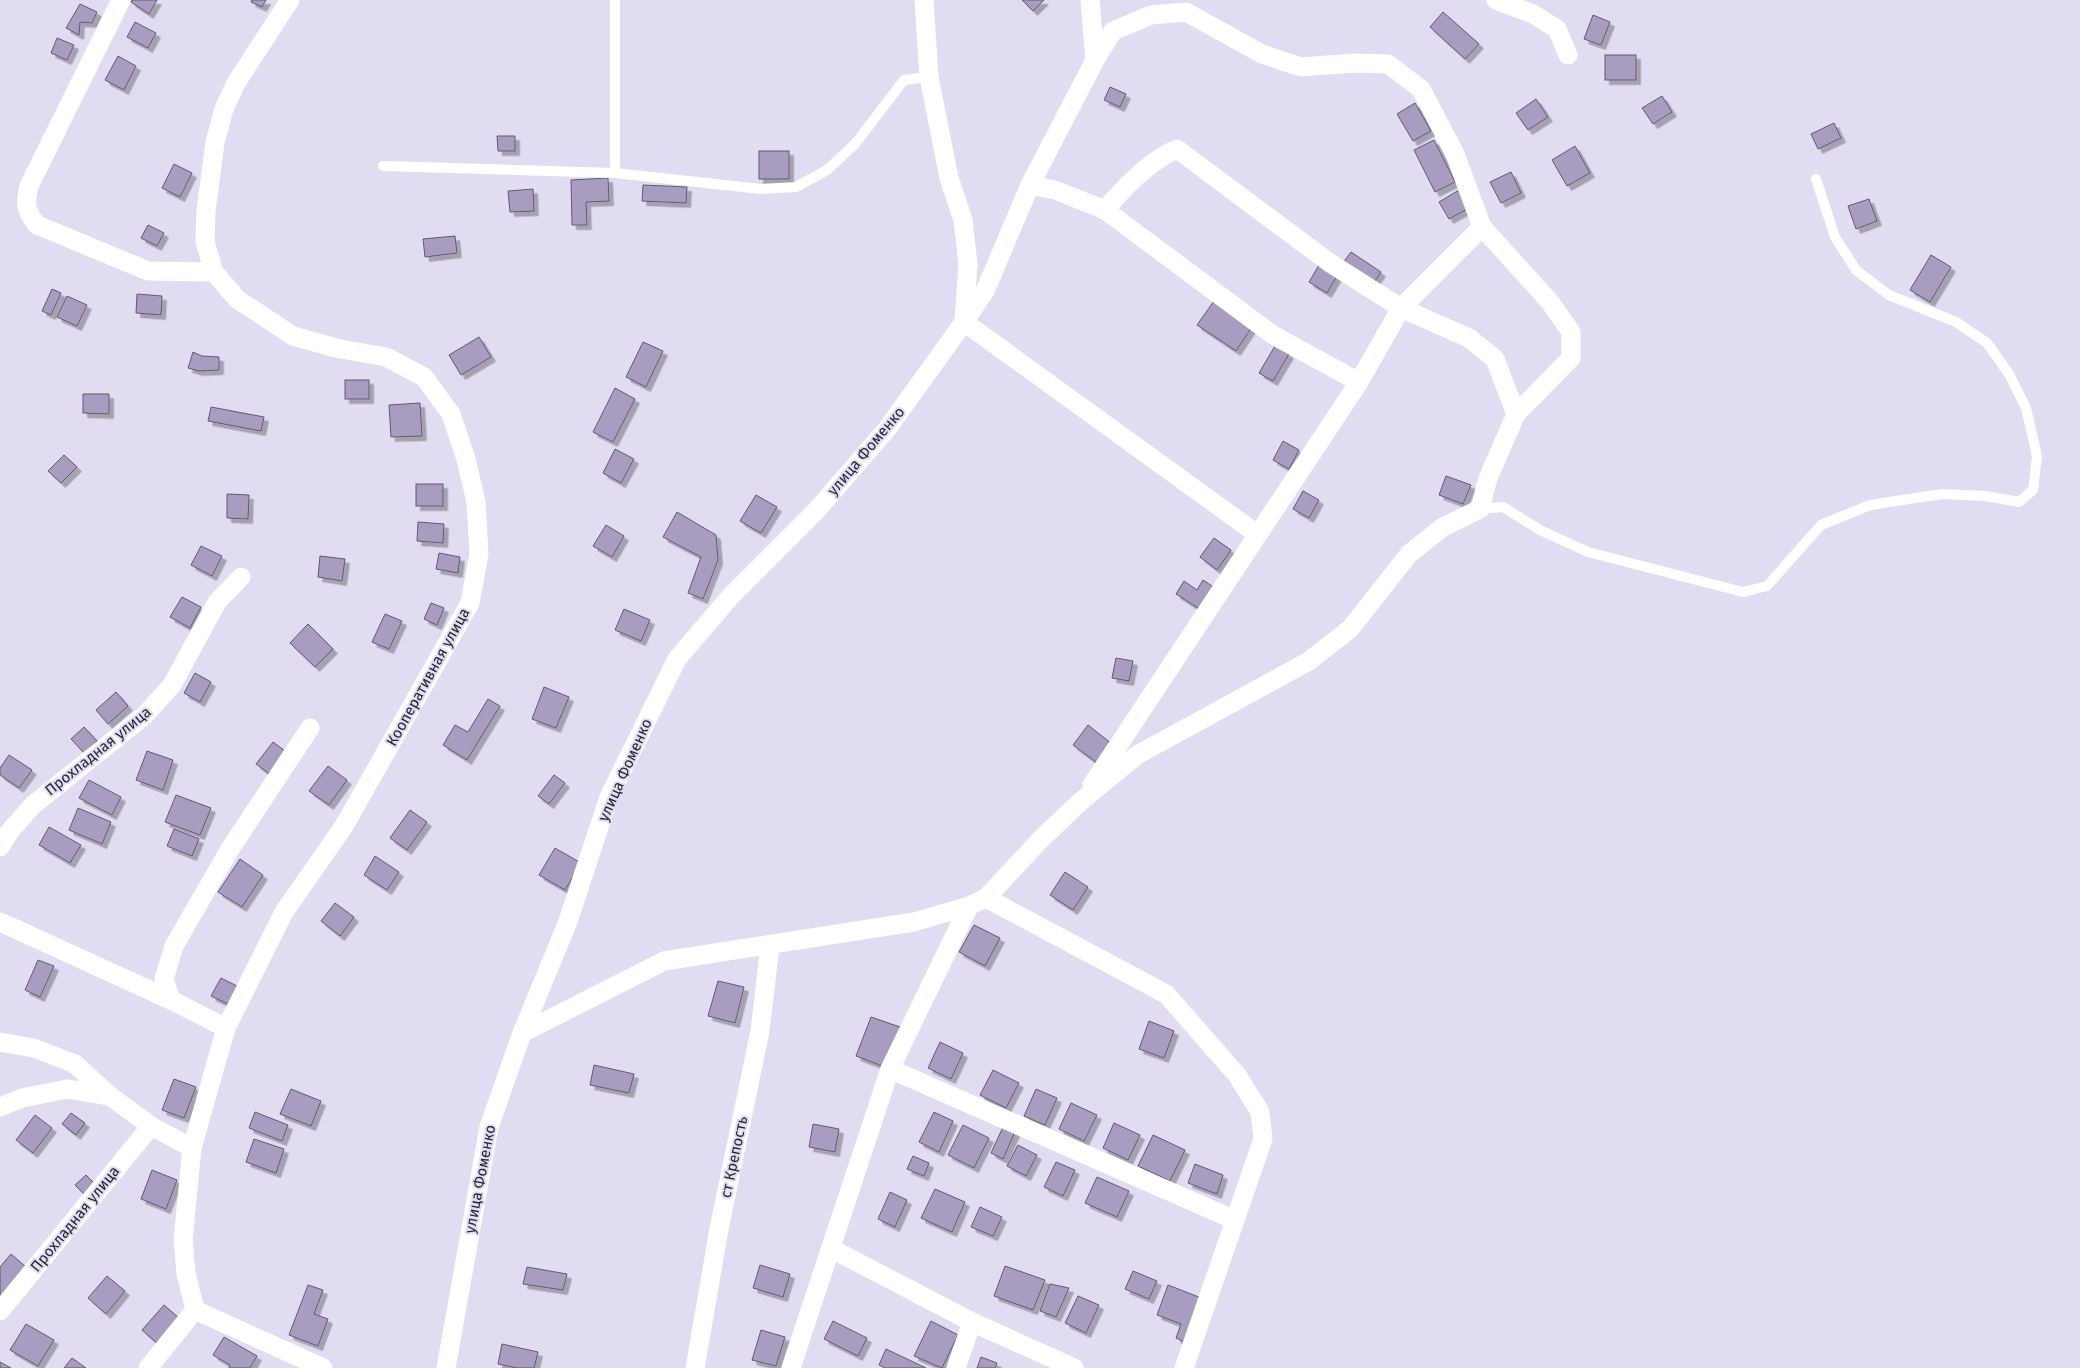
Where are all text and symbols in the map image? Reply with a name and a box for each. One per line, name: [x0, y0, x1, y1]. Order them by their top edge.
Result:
street label: улица Фоменко: [824, 403, 908, 499]
street label: Кооперативная улица: [383, 605, 473, 749]
street label: Прохладная улица: [41, 703, 155, 799]
street label: улица Фоменко: [594, 716, 656, 824]
street label: ст Крепость: [717, 1114, 751, 1200]
street label: улица Фоменко: [461, 1123, 499, 1235]
street label: Прохладная улица: [27, 1162, 123, 1276]

